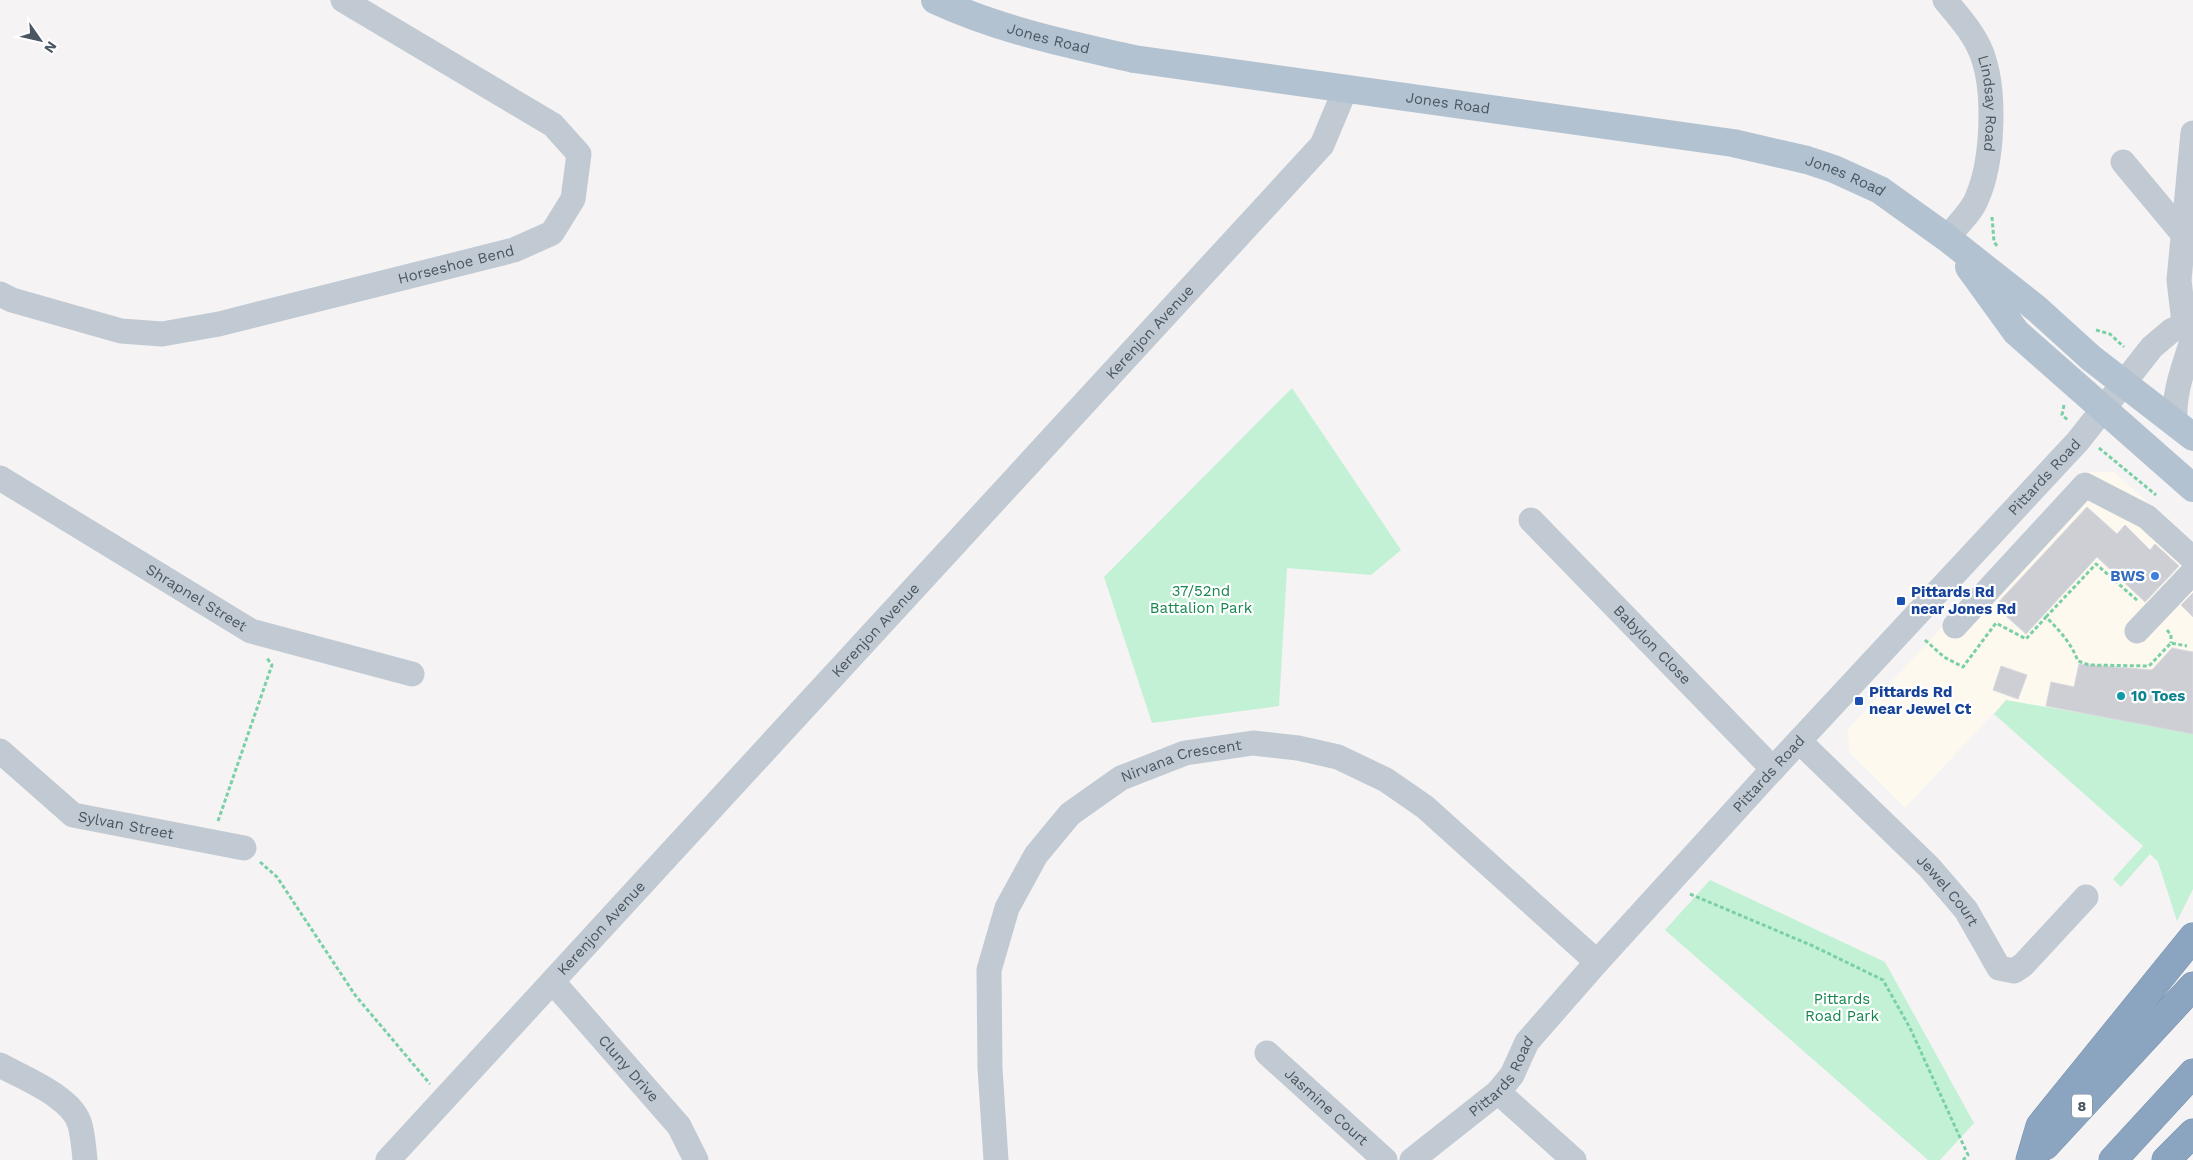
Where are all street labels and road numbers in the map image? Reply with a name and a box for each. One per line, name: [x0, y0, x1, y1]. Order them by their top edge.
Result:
street label: Jones Road: [1005, 19, 1092, 58]
street label: Lindsay Road: [1974, 53, 2000, 153]
street label: Jones Road: [1405, 88, 1491, 118]
street label: Jones Road: [1803, 151, 1889, 200]
street label: Horseshoe Bend: [396, 241, 516, 288]
street label: Kerenjon Avenue: [1102, 281, 1198, 383]
street label: Pittards Road: [2004, 435, 2084, 519]
street label: Shrapnel Street: [143, 560, 251, 636]
street label: Kerenjon Avenue: [828, 579, 923, 681]
street label: Babylon Close: [1610, 601, 1695, 688]
street label: Pittards Road: [1729, 732, 1809, 816]
street label: Nirvana Crescent: [1118, 736, 1243, 786]
street label: Sylvan Street: [77, 807, 176, 843]
street label: Jewel Court: [1913, 851, 1983, 930]
street label: Kerenjon Avenue: [553, 877, 649, 979]
street label: Cluny Drive: [595, 1031, 663, 1106]
street label: Pittards Road: [1465, 1032, 1537, 1121]
street label: Jasmine Court: [1281, 1064, 1372, 1150]
road number: 8: [2072, 1094, 2092, 1118]

